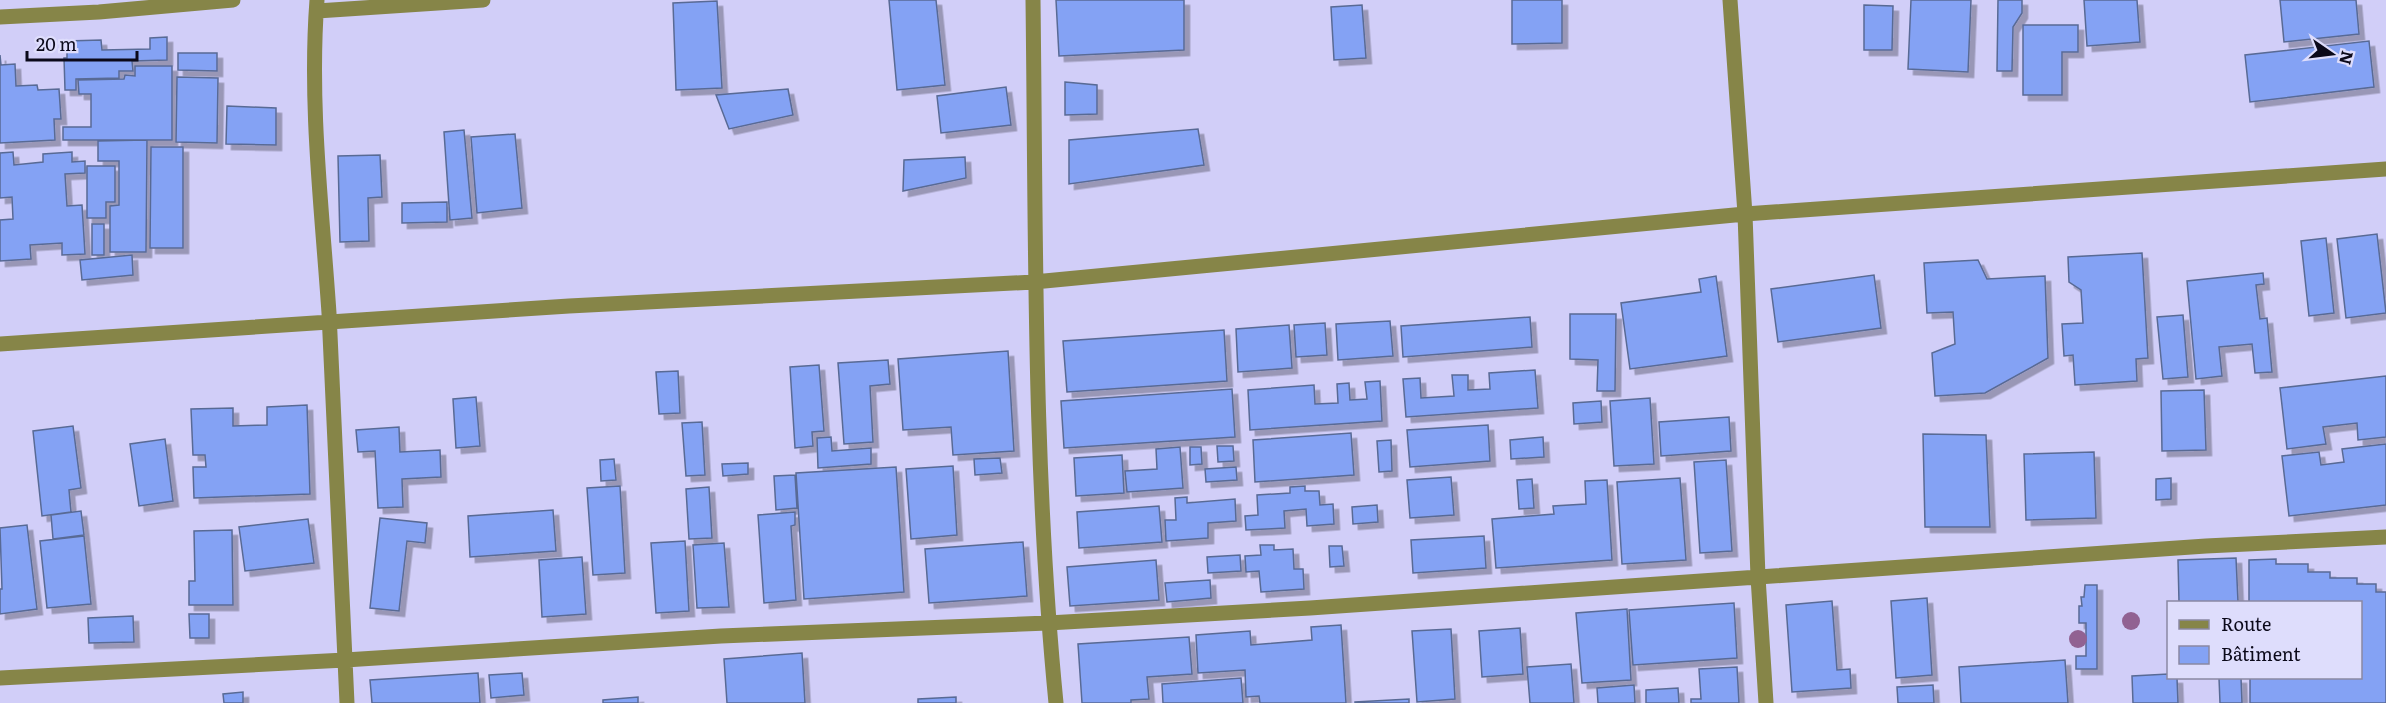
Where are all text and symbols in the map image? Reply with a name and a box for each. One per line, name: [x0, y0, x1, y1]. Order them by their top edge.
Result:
scale bar: [27, 24, 136, 62]
north arrow: [2302, 24, 2362, 84]
text: 20 m: [36, 30, 77, 57]
text: N: [2334, 48, 2361, 67]
legend: [2167, 601, 2362, 679]
text: Route: [2221, 610, 2271, 637]
text: Bâtiment: [2221, 640, 2301, 667]

